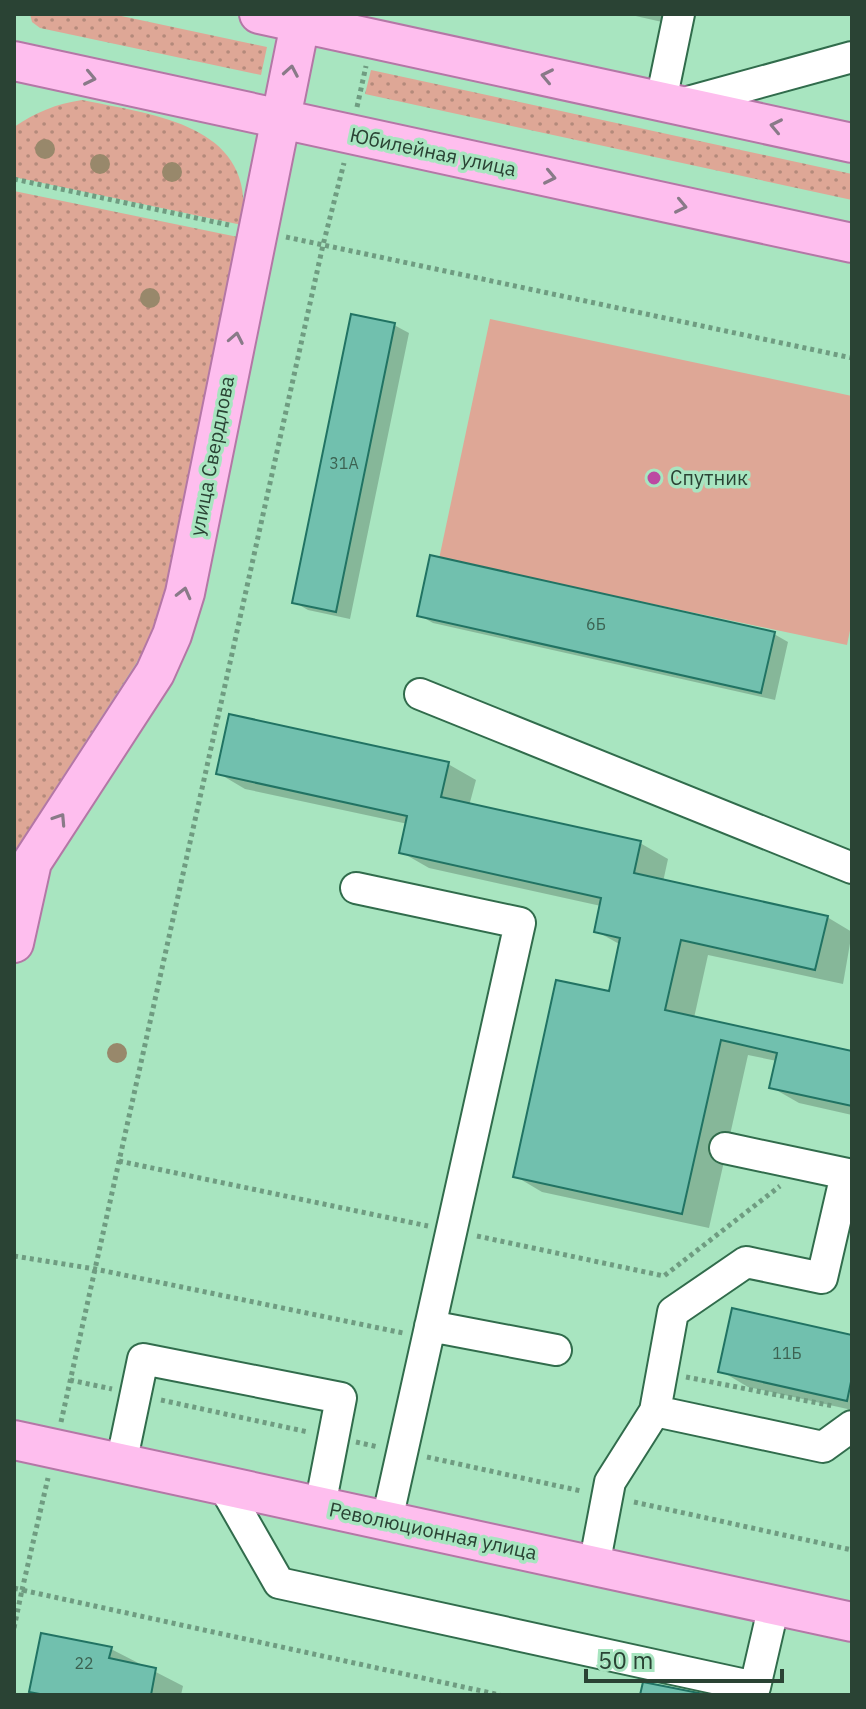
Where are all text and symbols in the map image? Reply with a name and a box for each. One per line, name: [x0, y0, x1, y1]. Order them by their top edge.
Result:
one-way arrow: [281, 65, 298, 78]
one-way arrow: [541, 68, 555, 85]
one-way arrow: [83, 69, 97, 86]
one-way arrow: [769, 118, 783, 135]
street label: Юбилейная улица: [347, 121, 519, 182]
one-way arrow: [542, 168, 556, 185]
one-way arrow: [674, 197, 687, 214]
one-way arrow: [226, 332, 243, 345]
street label: улица Свердлова: [183, 373, 240, 538]
house number: 31А: [329, 453, 359, 473]
place label: Спутник: [670, 464, 748, 491]
marker: Спутник: [645, 469, 663, 487]
one-way arrow: [175, 587, 192, 601]
house number: 6Б: [586, 614, 606, 634]
one-way arrow: [50, 814, 65, 828]
house number: 11Б: [772, 1343, 802, 1363]
street label: Революционная улица: [327, 1495, 540, 1566]
scale bar: [586, 1633, 782, 1683]
text: 50 m: [598, 1644, 653, 1676]
house number: 22: [74, 1653, 94, 1673]

